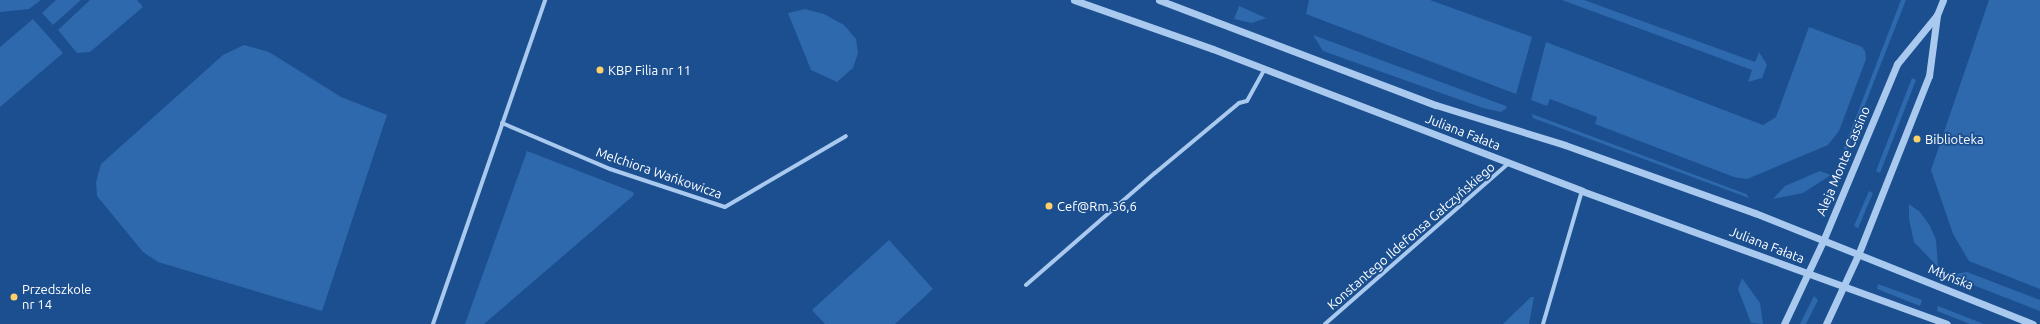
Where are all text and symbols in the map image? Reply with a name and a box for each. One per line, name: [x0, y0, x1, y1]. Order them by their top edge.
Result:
place label: KBP Filia nr 11: [608, 62, 691, 78]
marker: KBP Filia nr 11: [595, 65, 605, 75]
street label: Aleja Monte Cassino: [1813, 104, 1873, 218]
street label: Juliana Fałata: [1423, 111, 1503, 153]
place label: Biblioteka: [1925, 131, 1984, 147]
marker: Biblioteka: [1912, 134, 1922, 144]
street label: Melchiora Wańkowicza: [594, 144, 724, 202]
street label: Konstantego Ildefonsa Gałczyńskiego: [1324, 159, 1498, 313]
place label: Cef@Rm 36,6: [1057, 198, 1137, 214]
marker: Cef@Rm 36,6: [1044, 201, 1054, 211]
street label: Juliana Fałata: [1727, 224, 1807, 266]
street label: Młyńska: [1926, 261, 1976, 293]
place label: Przedszkole nr 14: [22, 282, 91, 313]
marker: Przedszkole nr 14: [9, 292, 19, 302]

